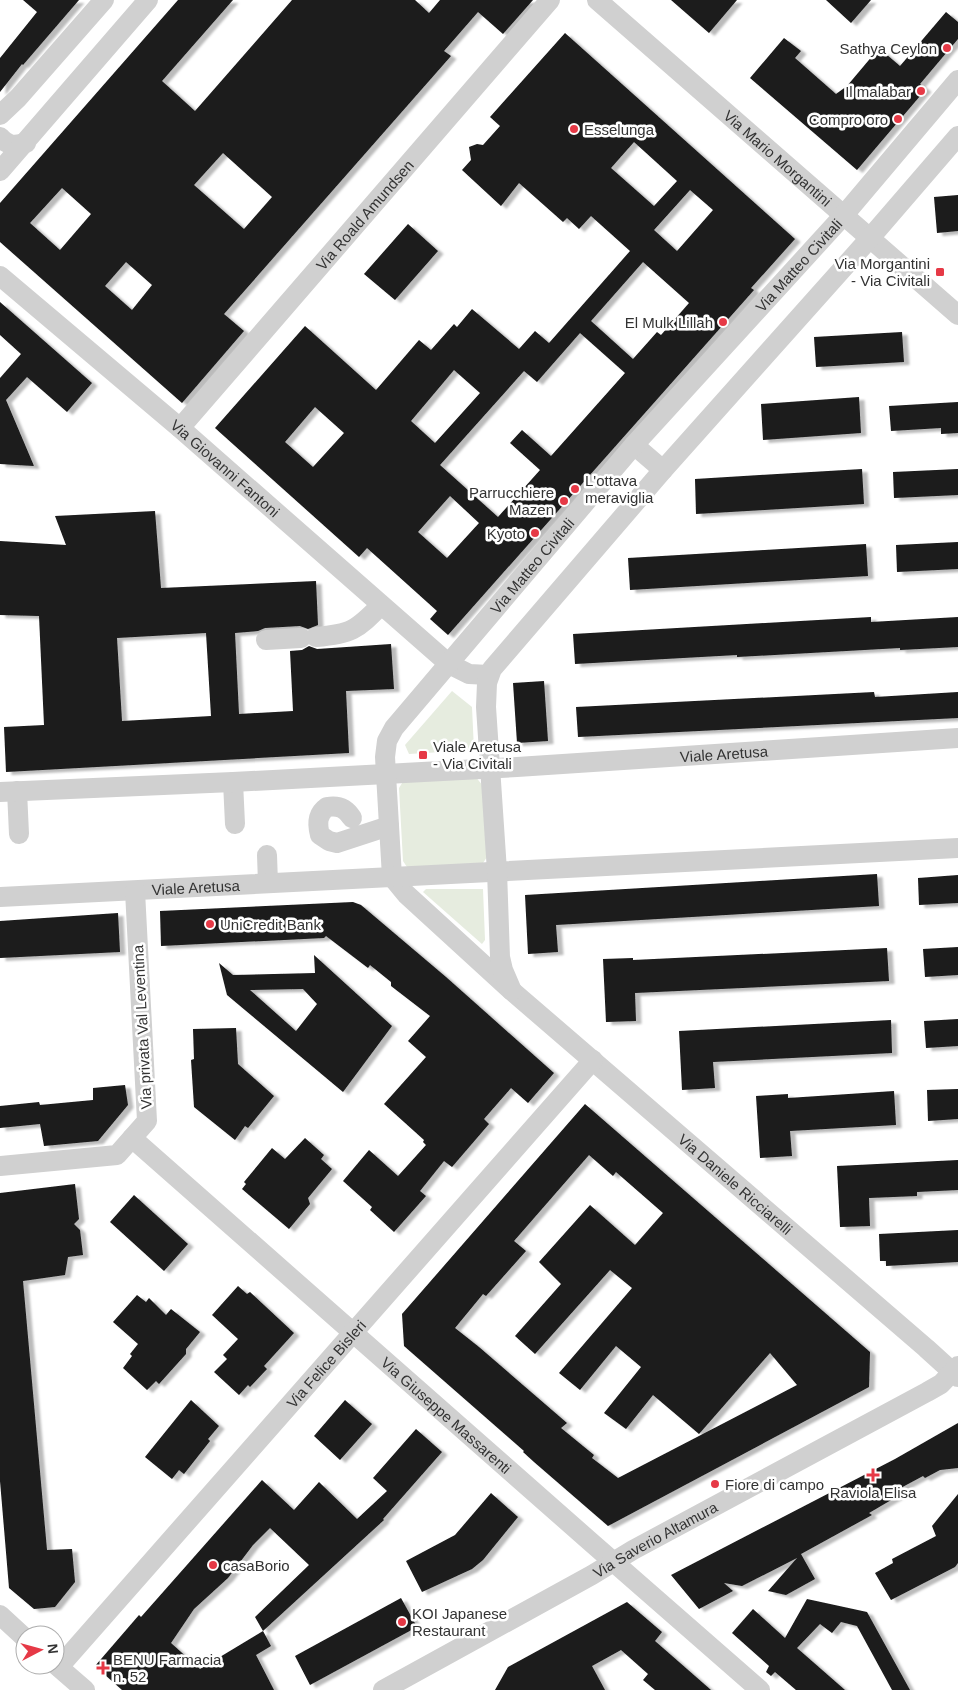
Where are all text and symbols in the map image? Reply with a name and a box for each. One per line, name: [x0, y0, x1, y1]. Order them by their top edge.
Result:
place label: Sathya Ceylon: [839, 40, 937, 57]
marker: Sathya Ceylon: [941, 42, 953, 54]
place label: Il malabar: [845, 83, 911, 100]
marker: Il malabar: [915, 85, 927, 97]
street label: Via Mario Morgantini: [720, 106, 835, 209]
place label: Compro oro: [809, 111, 888, 128]
marker: Compro oro: [892, 113, 904, 125]
place label: Esselunga: [584, 121, 655, 138]
marker: Esselunga: [568, 123, 580, 135]
street label: Via Roald Amundsen: [312, 156, 417, 273]
street label: Via Matteo Civitali: [752, 215, 845, 315]
place label: Via Morgantini - Via Civitali: [834, 255, 930, 289]
marker: Via Morgantini - Via Civitali: [934, 266, 946, 278]
place label: El Mulk Lillah: [625, 314, 713, 331]
marker: El Mulk Lillah: [717, 316, 729, 328]
street label: Via Giovanni Fantoni: [168, 416, 283, 520]
place label: L'ottava meraviglia: [585, 472, 654, 506]
marker: L'ottava meraviglia: [569, 483, 581, 495]
place label: Parrucchiere Mazen: [469, 484, 554, 518]
marker: Parrucchiere Mazen: [558, 495, 570, 507]
street label: Via Matteo Civitali: [486, 514, 577, 617]
place label: Kyoto: [487, 525, 525, 542]
marker: Kyoto: [529, 527, 541, 539]
place label: Viale Aretusa - Via Civitali: [433, 738, 522, 772]
street label: Viale Aretusa: [679, 742, 769, 765]
marker: Viale Aretusa - Via Civitali: [417, 749, 429, 761]
street label: Viale Aretusa: [151, 876, 241, 898]
place label: UniCredit Bank: [220, 916, 321, 933]
marker: UniCredit Bank: [204, 918, 216, 930]
street label: Via privata Val Leventina: [129, 944, 155, 1110]
street label: Via Daniele Ricciarelli: [675, 1130, 796, 1238]
street label: Via Felice Bisleri: [283, 1316, 369, 1411]
street label: Via Giuseppe Massarenti: [378, 1353, 515, 1477]
marker: Raviola Elisa: [867, 1469, 879, 1481]
place label: Fiore di campo: [725, 1476, 824, 1493]
marker: Fiore di campo: [709, 1478, 721, 1490]
place label: Raviola Elisa: [830, 1484, 917, 1501]
street label: Via Saverio Altamura: [590, 1498, 721, 1581]
place label: casaBorio: [223, 1557, 290, 1574]
marker: casaBorio: [207, 1559, 219, 1571]
place label: KOI Japanese Restaurant: [412, 1605, 507, 1639]
marker: KOI Japanese Restaurant: [396, 1616, 408, 1628]
north arrow: [15, 1625, 65, 1675]
text: N: [44, 1643, 61, 1655]
place label: BENU Farmacia n. 52: [113, 1651, 222, 1685]
marker: BENU Farmacia n. 52: [97, 1662, 109, 1674]

